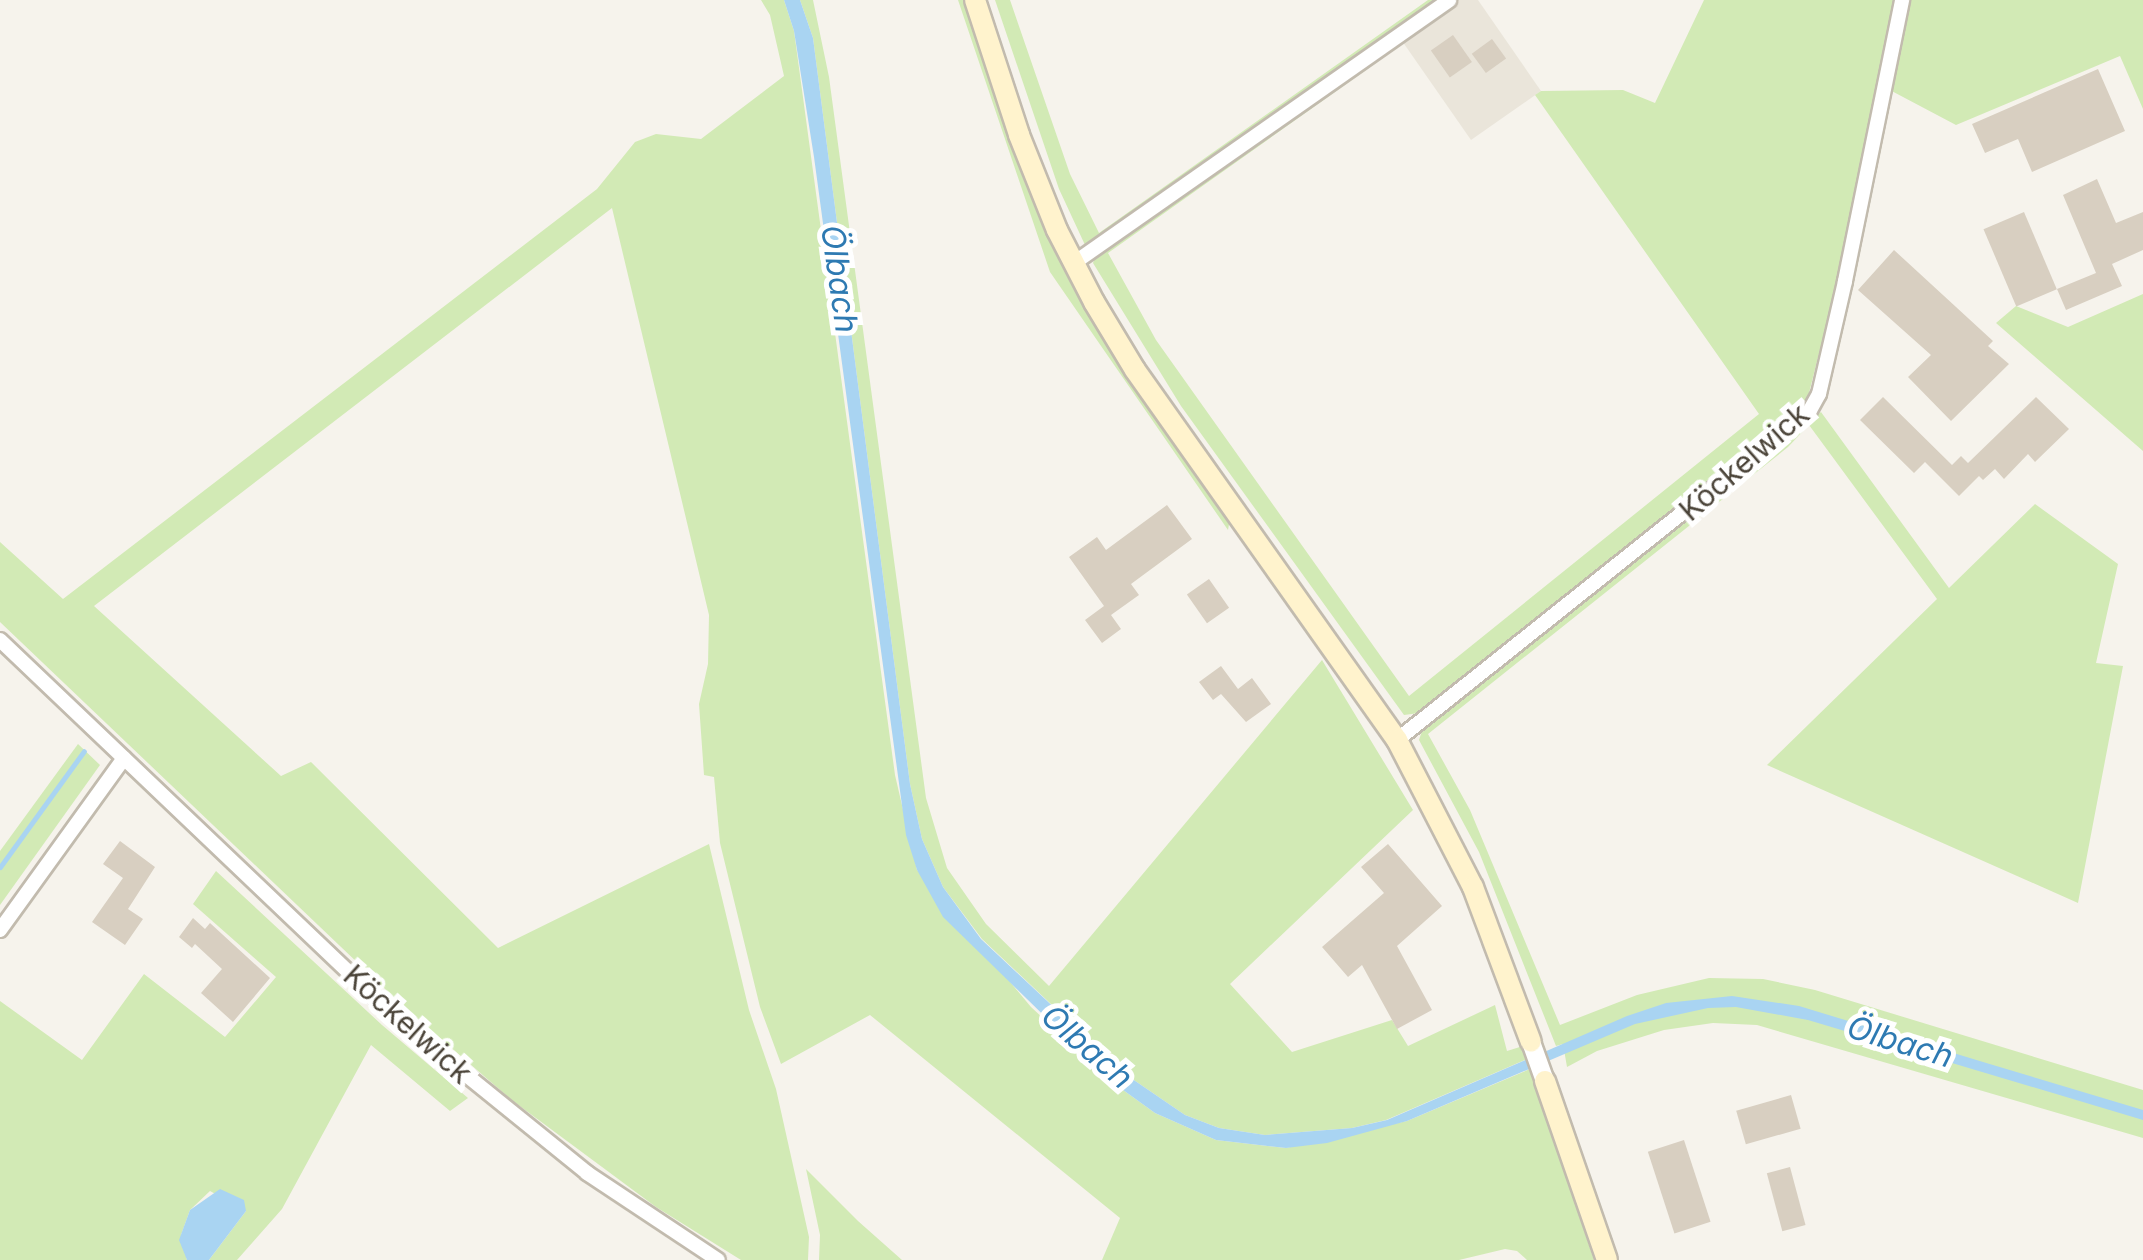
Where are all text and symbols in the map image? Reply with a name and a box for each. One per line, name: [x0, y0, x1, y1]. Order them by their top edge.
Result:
water label: Ölbach: [812, 223, 866, 335]
street label: Köckelwick: [1672, 396, 1816, 528]
street label: Köckelwick: [336, 957, 480, 1091]
water label: Ölbach: [1033, 997, 1141, 1097]
water label: Ölbach: [1842, 1008, 1958, 1076]

